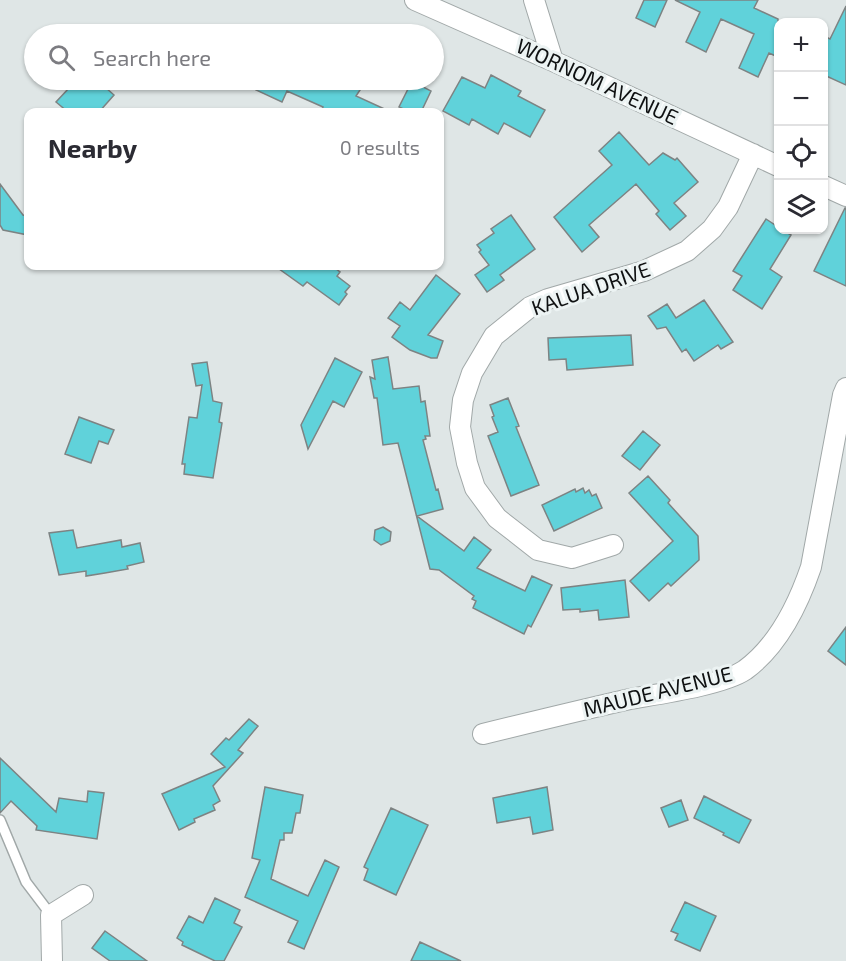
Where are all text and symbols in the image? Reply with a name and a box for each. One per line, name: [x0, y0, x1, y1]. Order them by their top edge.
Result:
map controls: [774, 18, 828, 234]
button: +: [774, 18, 828, 72]
search box: [24, 24, 444, 90]
street label: WORNOM AVENUE: [513, 32, 683, 129]
icon: search: [45, 41, 78, 74]
text: Search here: [93, 44, 211, 70]
button: −: [774, 72, 828, 126]
button: locate: [774, 126, 828, 180]
text: Nearby: [48, 132, 137, 163]
text: 0 results: [340, 135, 420, 159]
button: layers: [774, 180, 828, 234]
street label: KALUA DRIVE: [528, 256, 653, 320]
street label: MAUDE AVENUE: [581, 660, 735, 721]

